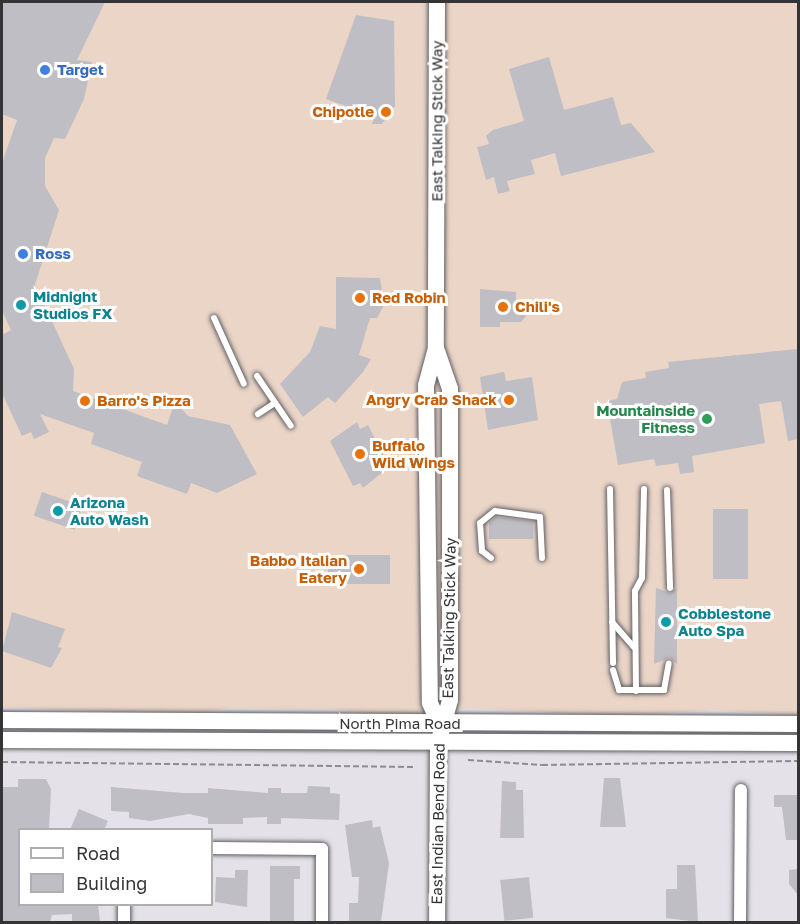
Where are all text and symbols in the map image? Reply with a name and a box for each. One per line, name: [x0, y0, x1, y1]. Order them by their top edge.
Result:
street label: East Talking Stick Way: [428, 40, 446, 202]
place label: Target: [57, 61, 104, 79]
marker: Target: [38, 63, 52, 77]
place label: Chipotle: [312, 103, 374, 121]
marker: Chipotle: [379, 105, 393, 119]
place label: Ross: [35, 245, 71, 263]
marker: Ross: [16, 247, 30, 261]
place label: Midnight Studios FX: [33, 287, 112, 322]
place label: Red Robin: [372, 289, 446, 307]
marker: Red Robin: [353, 291, 367, 305]
marker: Midnight Studios FX: [14, 298, 28, 312]
place label: Chili's: [515, 298, 560, 316]
marker: Chili's: [496, 300, 510, 314]
place label: Angry Crab Shack: [366, 391, 497, 409]
place label: Barro's Pizza: [97, 392, 191, 410]
marker: Angry Crab Shack: [502, 393, 516, 407]
marker: Barro's Pizza: [78, 394, 92, 408]
place label: Mountainside Fitness: [596, 401, 695, 436]
marker: Mountainside Fitness: [700, 412, 714, 426]
place label: Buffalo Wild Wings: [372, 436, 455, 471]
marker: Buffalo Wild Wings: [353, 447, 367, 461]
place label: Arizona Auto Wash: [70, 493, 149, 528]
marker: Arizona Auto Wash: [51, 504, 65, 518]
street label: East Talking Stick Way: [439, 537, 459, 699]
place label: Babbo Italian Eatery: [250, 551, 347, 586]
marker: Babbo Italian Eatery: [352, 562, 366, 576]
place label: Cobblestone Auto Spa: [678, 604, 771, 639]
marker: Cobblestone Auto Spa: [659, 615, 673, 629]
street label: North Pima Road: [339, 715, 461, 733]
street label: East Indian Bend Road: [428, 743, 448, 905]
legend: [18, 828, 213, 906]
text: Road: [76, 842, 120, 864]
text: Building: [76, 872, 147, 894]

